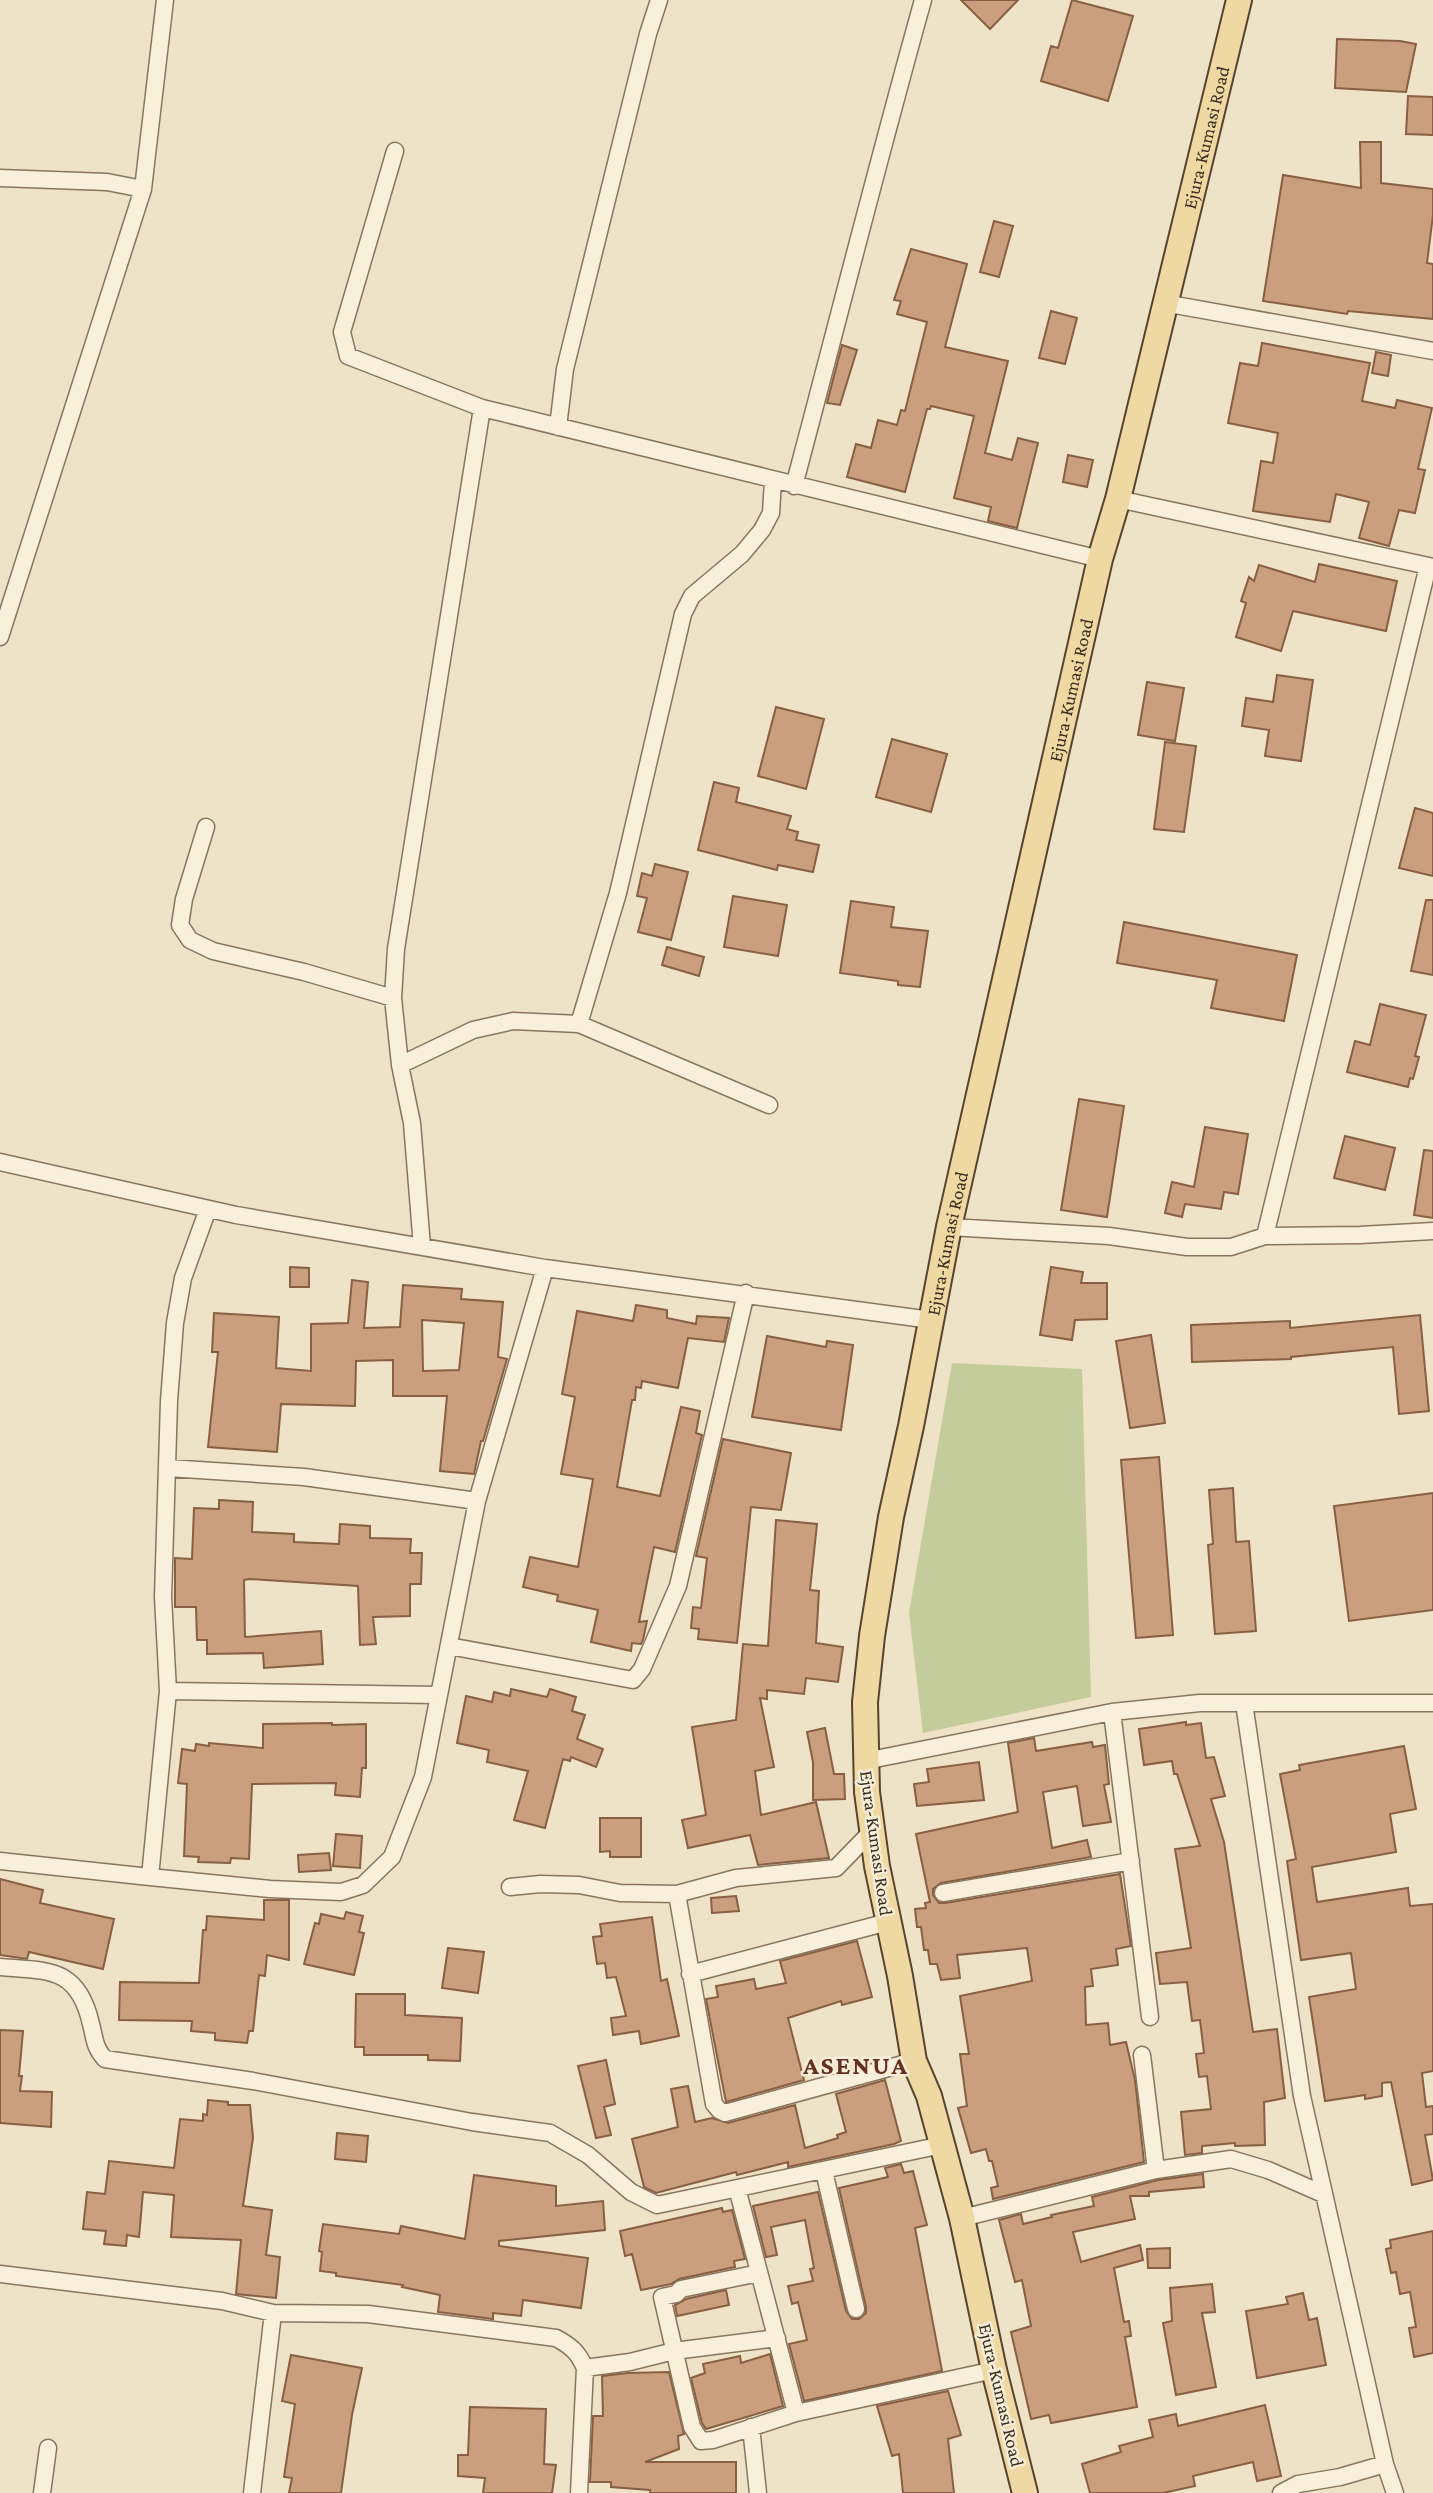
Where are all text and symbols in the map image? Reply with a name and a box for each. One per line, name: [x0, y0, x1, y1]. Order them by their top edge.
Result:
street label: Ejura-Kumasi Road: [1179, 64, 1234, 211]
street label: Ejura-Kumasi Road: [1044, 616, 1097, 764]
street label: Ejura-Kumasi Road: [922, 1169, 972, 1317]
street label: Ejura-Kumasi Road: [855, 1769, 897, 1917]
district label: ASENUA: [802, 2051, 909, 2080]
street label: Ejura-Kumasi Road: [974, 2321, 1028, 2469]

